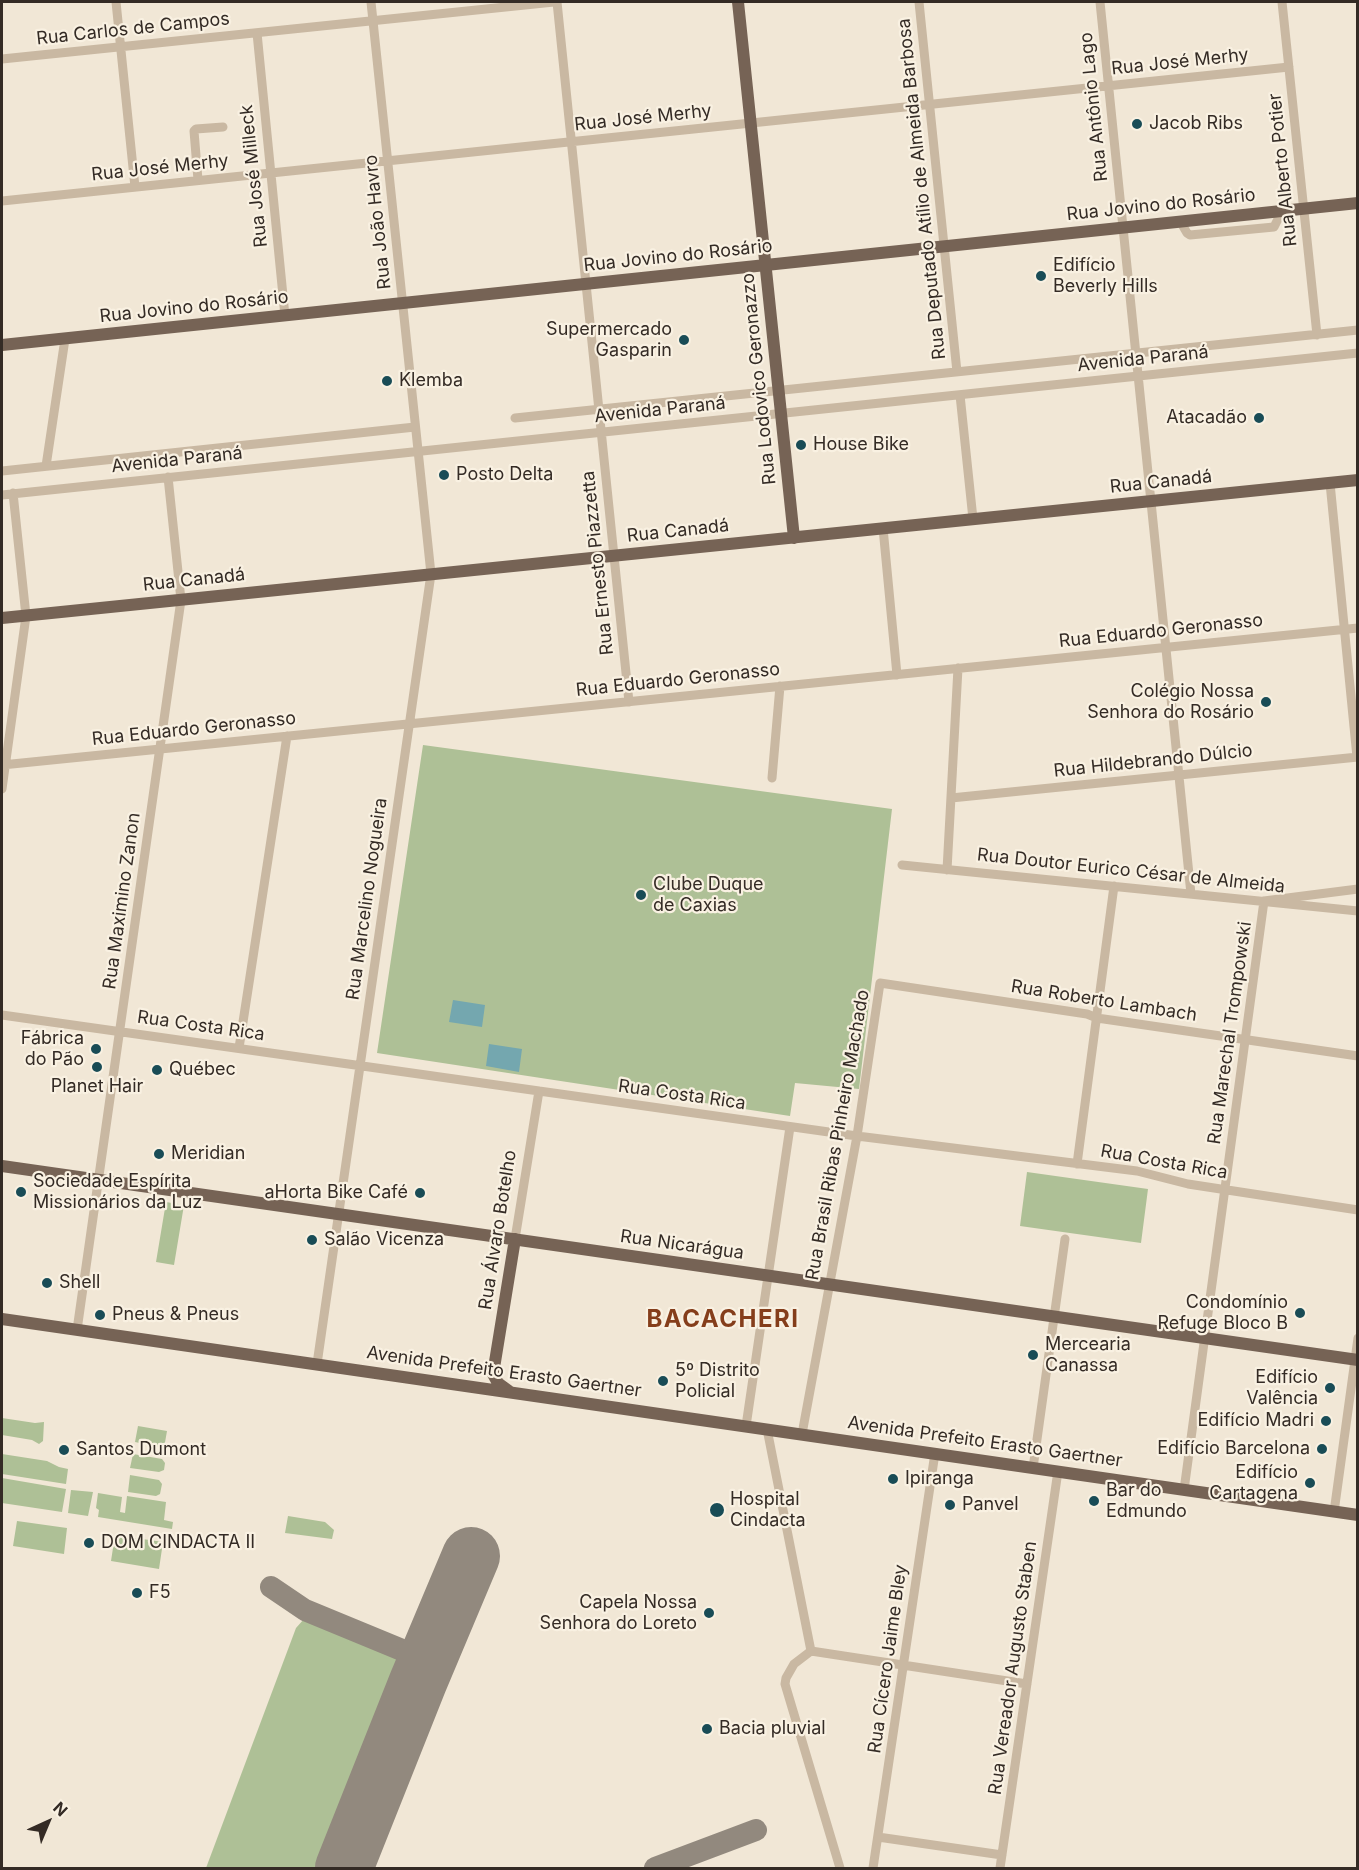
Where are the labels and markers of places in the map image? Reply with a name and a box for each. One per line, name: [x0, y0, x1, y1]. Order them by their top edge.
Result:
place label: Jacob Ribs: [1149, 113, 1243, 135]
marker: Jacob Ribs: [1130, 117, 1144, 131]
place label: Edifício Beverly Hills: [1053, 255, 1158, 298]
marker: Edifício Beverly Hills: [1034, 269, 1048, 283]
place label: Supermercado Gasparin: [546, 319, 672, 362]
marker: Supermercado Gasparin: [677, 333, 691, 347]
place label: Klemba: [399, 370, 463, 392]
marker: Klemba: [380, 374, 394, 388]
place label: Atacadão: [1166, 407, 1247, 429]
marker: Atacadão: [1252, 411, 1266, 425]
place label: House Bike: [813, 434, 909, 456]
marker: House Bike: [794, 438, 808, 452]
place label: Posto Delta: [456, 464, 553, 486]
marker: Posto Delta: [437, 468, 451, 482]
place label: Colégio Nossa Senhora do Rosário: [1087, 681, 1254, 724]
marker: Colégio Nossa Senhora do Rosário: [1259, 695, 1273, 709]
place label: Clube Duque de Caxias: [653, 874, 764, 916]
marker: Clube Duque de Caxias: [634, 888, 648, 902]
place label: Fábrica do Pão: [21, 1028, 84, 1070]
marker: Fábrica do Pão: [89, 1042, 103, 1056]
place label: Québec: [169, 1059, 236, 1081]
marker: Planet Hair: [90, 1060, 104, 1074]
marker: Québec: [150, 1063, 164, 1077]
place label: Planet Hair: [51, 1076, 143, 1098]
place label: Meridian: [171, 1143, 245, 1165]
marker: Meridian: [152, 1147, 166, 1161]
place label: Sociedade Espírita Missionários da Luz: [33, 1171, 202, 1214]
place label: aHorta Bike Café: [264, 1182, 408, 1204]
marker: Sociedade Espírita Missionários da Luz: [14, 1185, 28, 1199]
marker: aHorta Bike Café: [413, 1186, 427, 1200]
place label: Salão Vicenza: [324, 1229, 444, 1251]
marker: Salão Vicenza: [305, 1233, 319, 1247]
place label: Shell: [59, 1272, 100, 1294]
marker: Shell: [40, 1276, 54, 1290]
place label: Condomínio Refuge Bloco B: [1157, 1292, 1288, 1334]
place label: Pneus & Pneus: [112, 1304, 239, 1326]
marker: Condomínio Refuge Bloco B: [1293, 1306, 1307, 1320]
marker: Pneus & Pneus: [93, 1308, 107, 1322]
place label: Mercearia Canassa: [1045, 1334, 1131, 1376]
marker: Mercearia Canassa: [1026, 1348, 1040, 1362]
place label: 5º Distrito Policial: [675, 1360, 760, 1402]
place label: Edifício Valência: [1246, 1367, 1318, 1410]
marker: 5º Distrito Policial: [656, 1374, 670, 1388]
marker: Edifício Valência: [1323, 1381, 1337, 1395]
place label: Edifício Madri: [1197, 1410, 1314, 1432]
marker: Edifício Madri: [1319, 1414, 1333, 1428]
place label: Edifício Barcelona: [1157, 1438, 1310, 1460]
place label: Santos Dumont: [76, 1439, 206, 1461]
marker: Edifício Barcelona: [1315, 1442, 1329, 1456]
marker: Santos Dumont: [57, 1443, 71, 1457]
place label: Edifício Cartagena: [1209, 1462, 1298, 1504]
place label: Ipiranga: [905, 1468, 974, 1490]
marker: Ipiranga: [886, 1472, 900, 1486]
marker: Edifício Cartagena: [1303, 1476, 1317, 1490]
place label: Bar do Edmundo: [1106, 1480, 1187, 1522]
place label: Hospital Cindacta: [730, 1489, 806, 1532]
place label: Panvel: [962, 1494, 1019, 1516]
marker: Bar do Edmundo: [1087, 1494, 1101, 1508]
marker: Panvel: [943, 1498, 957, 1512]
marker: Hospital Cindacta: [708, 1501, 726, 1519]
place label: DOM CINDACTA II: [101, 1532, 255, 1554]
marker: DOM CINDACTA II: [82, 1536, 96, 1550]
place label: F5: [149, 1582, 171, 1604]
marker: F5: [130, 1586, 144, 1600]
place label: Capela Nossa Senhora do Loreto: [540, 1592, 697, 1634]
marker: Capela Nossa Senhora do Loreto: [702, 1606, 716, 1620]
place label: Bacia pluvial: [719, 1718, 826, 1740]
marker: Bacia pluvial: [700, 1722, 714, 1736]

